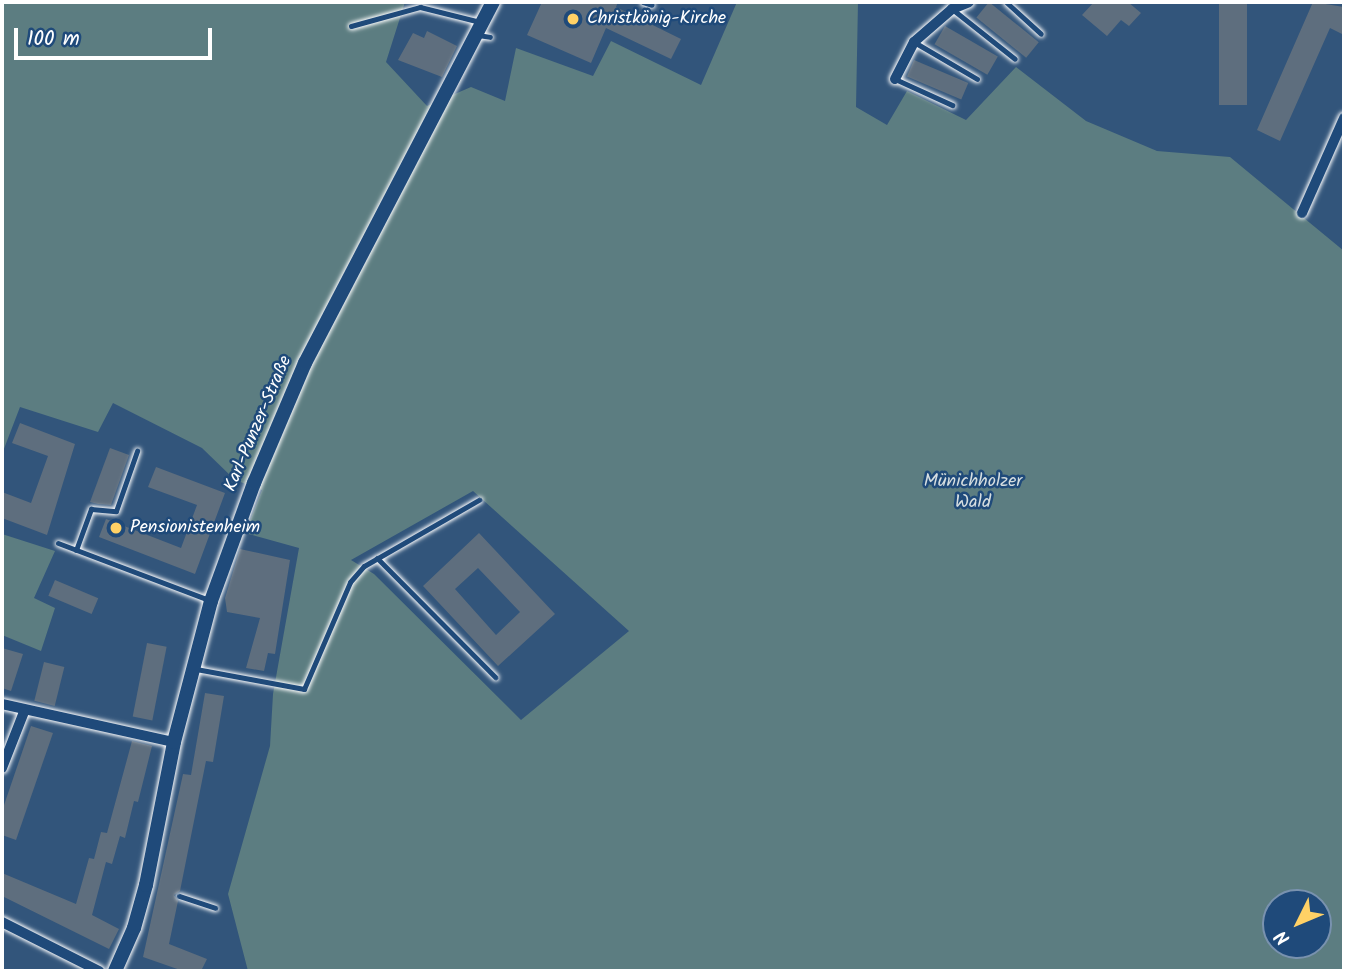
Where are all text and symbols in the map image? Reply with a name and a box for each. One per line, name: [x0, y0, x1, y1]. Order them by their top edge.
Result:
place label: Christkönig-Kirche: [587, 8, 726, 30]
marker: Christkönig-Kirche: [565, 11, 581, 27]
scale bar: [18, 14, 215, 58]
text: 100 m: [27, 23, 80, 56]
street label: Karl-Punzer-Straße: [221, 353, 297, 495]
park label: Münichholzer Wald: [924, 472, 1022, 514]
place label: Pensionistenheim: [130, 517, 260, 539]
marker: Pensionistenheim: [108, 520, 124, 536]
north arrow: [1262, 889, 1332, 959]
text: N: [1268, 922, 1298, 952]

